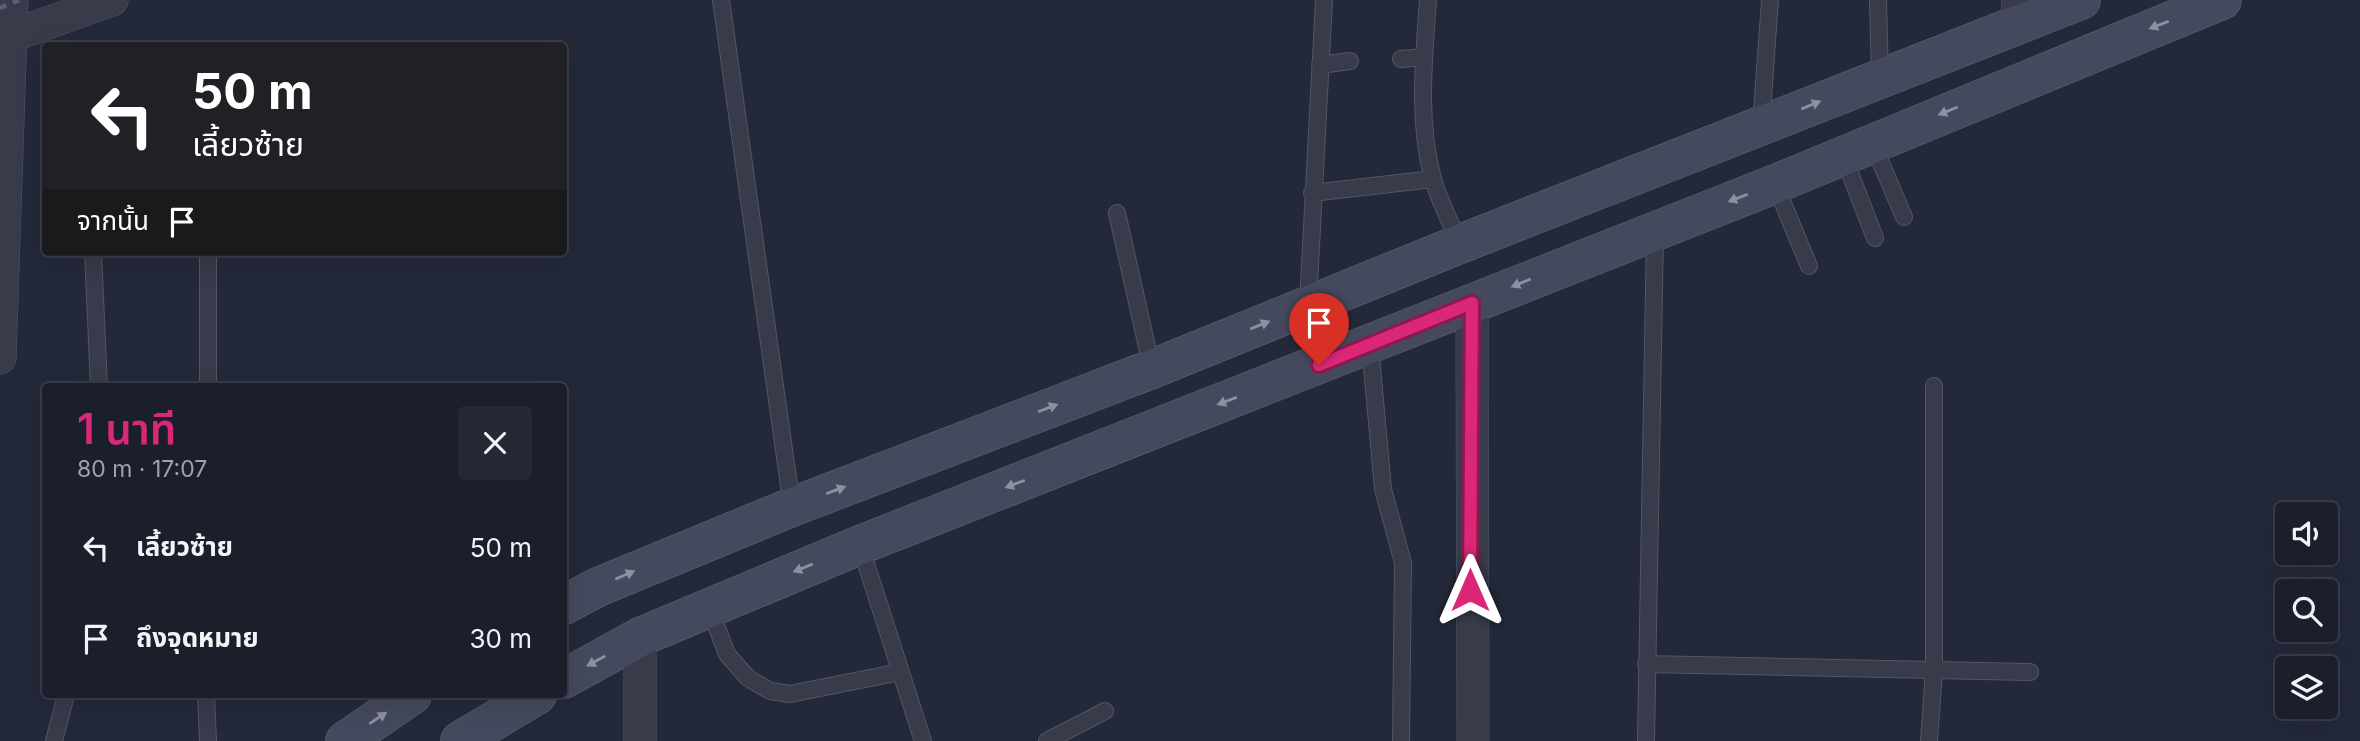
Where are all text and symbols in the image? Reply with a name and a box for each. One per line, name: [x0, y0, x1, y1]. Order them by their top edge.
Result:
one-way arrow: [2148, 19, 2169, 30]
text: 50 m: [192, 62, 313, 121]
icon: left: [77, 70, 168, 161]
one-way arrow: [1801, 100, 1822, 111]
one-way arrow: [1937, 105, 1958, 116]
text: เลี้ยวซ้าย: [192, 125, 304, 164]
one-way arrow: [1727, 193, 1748, 204]
icon: arrive: [163, 203, 201, 241]
text: จากนั้น: [77, 205, 149, 236]
one-way arrow: [1511, 278, 1532, 289]
pin: [1289, 293, 1349, 365]
icon: arrive: [1300, 304, 1338, 342]
one-way arrow: [1250, 320, 1271, 331]
one-way arrow: [1216, 396, 1237, 407]
text: 1 นาที: [77, 403, 176, 454]
one-way arrow: [1038, 403, 1059, 414]
button: close: [458, 406, 532, 480]
text: 80 m · 17:07: [77, 455, 207, 483]
one-way arrow: [1004, 479, 1025, 490]
one-way arrow: [825, 484, 846, 495]
map controls: [2275, 502, 2338, 719]
button: sound: [2275, 502, 2338, 565]
icon: left: [77, 529, 115, 567]
text: เลี้ยวซ้าย: [136, 531, 233, 562]
text: 50 m: [470, 532, 532, 563]
position arrow: [1433, 553, 1507, 627]
one-way arrow: [793, 563, 814, 574]
one-way arrow: [615, 570, 636, 581]
button: search: [2275, 579, 2338, 642]
icon: arrive: [77, 620, 115, 658]
text: ถึงจุดหมาย: [136, 622, 259, 653]
text: 30 m: [469, 623, 532, 654]
one-way arrow: [586, 655, 606, 667]
button: layers: [2275, 656, 2338, 719]
one-way arrow: [369, 712, 388, 725]

